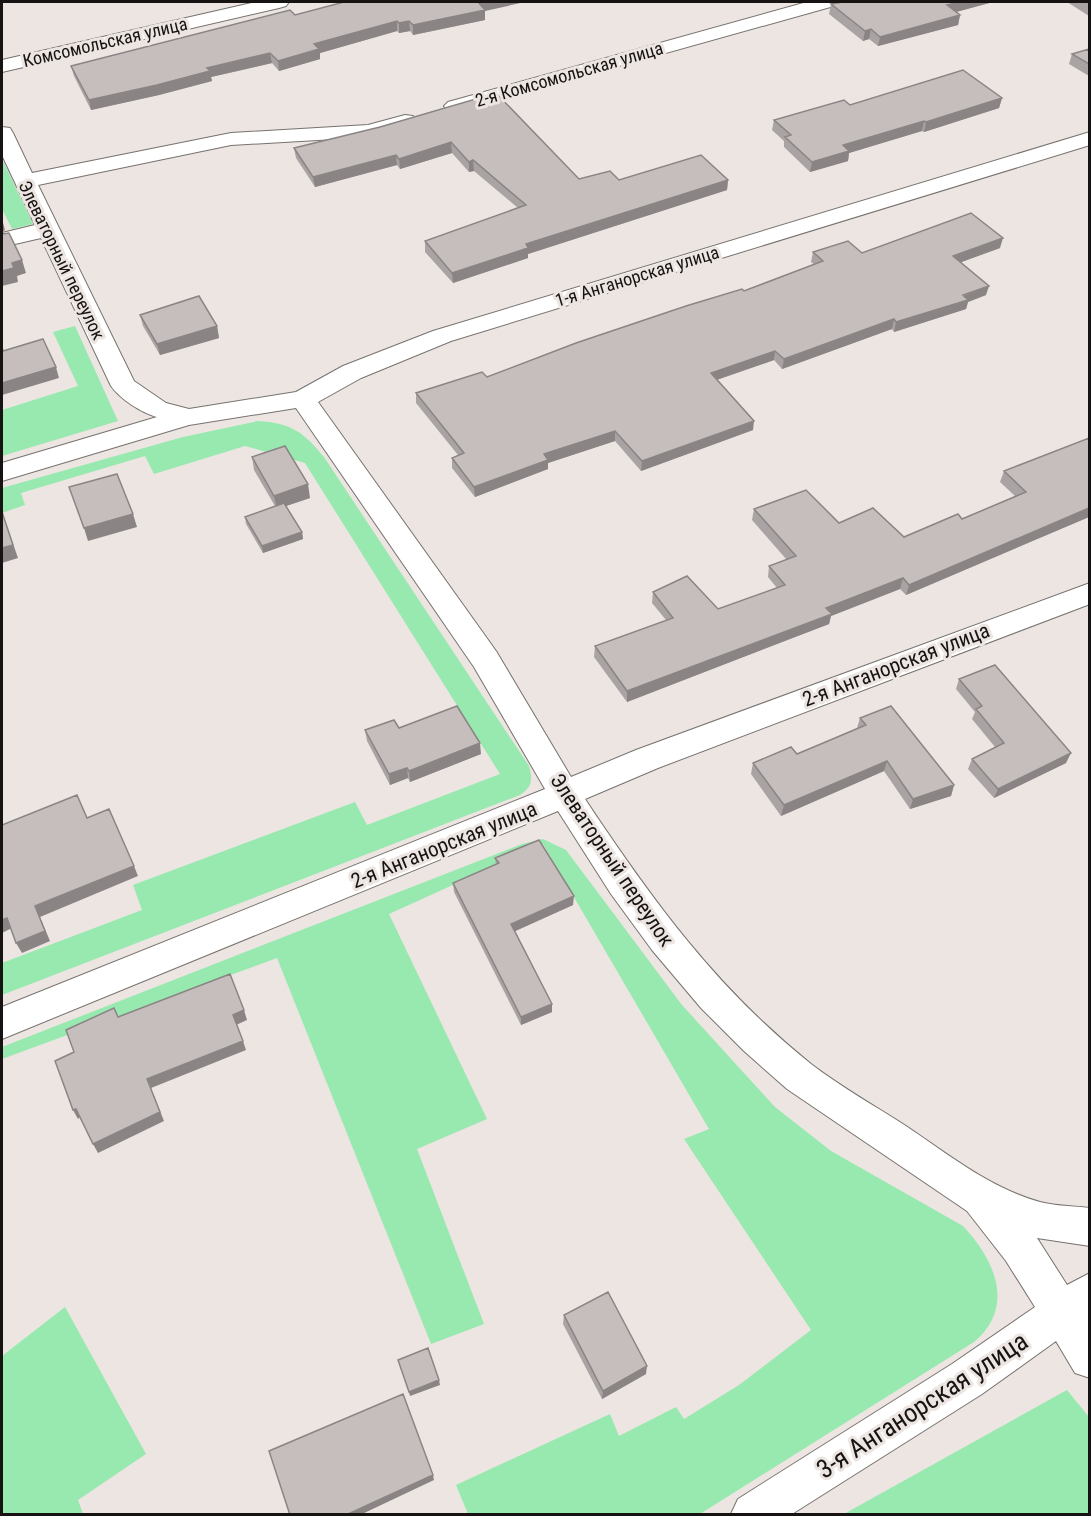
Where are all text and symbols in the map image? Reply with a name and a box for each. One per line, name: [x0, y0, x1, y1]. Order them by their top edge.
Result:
street label: Комсомольская улица: [21, 13, 189, 71]
street label: 2-я Комсомольская улица: [473, 37, 665, 111]
street label: Элеваторный переулок: [14, 177, 110, 343]
street label: 1-я Анганорская улица: [553, 241, 721, 311]
street label: 2-я Анганорская улица: [799, 618, 993, 712]
street label: Элеваторный переулок: [545, 769, 679, 951]
street label: 2-я Анганорская улица: [348, 797, 540, 893]
street label: 3-я Анганорская улица: [811, 1326, 1033, 1484]

